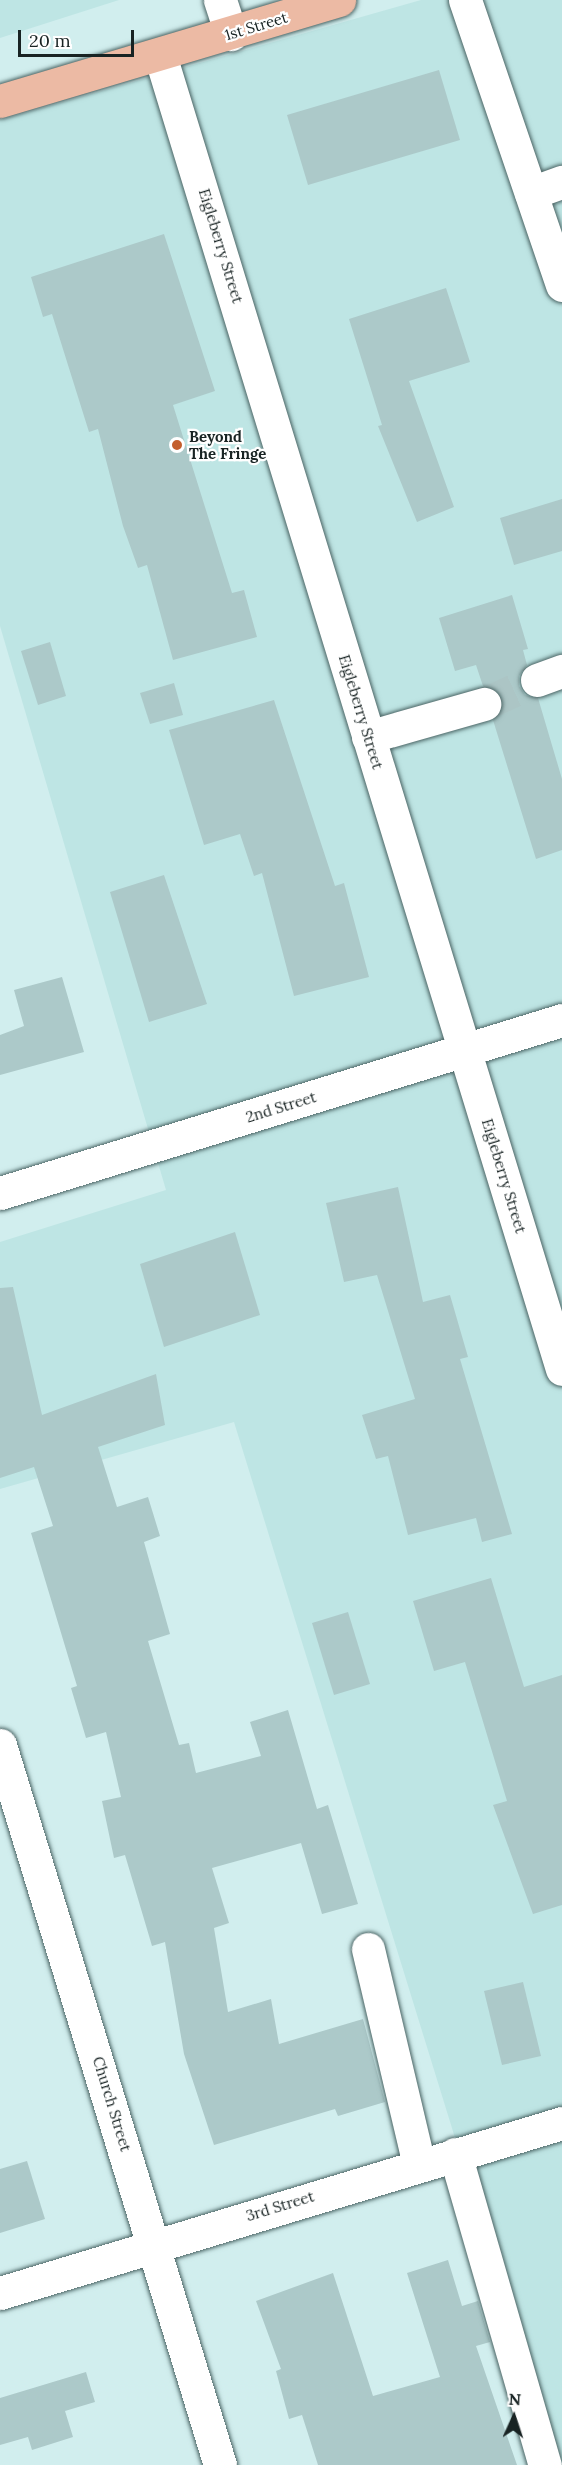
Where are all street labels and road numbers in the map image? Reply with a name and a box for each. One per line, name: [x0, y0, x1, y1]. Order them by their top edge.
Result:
street label: 1st Street: [222, 8, 290, 44]
street label: Eigleberry Street: [195, 187, 247, 305]
street label: Eigleberry Street: [335, 653, 387, 771]
street label: 2nd Street: [244, 1088, 318, 1126]
street label: Eigleberry Street: [478, 1117, 530, 1235]
street label: Church Street: [89, 2054, 135, 2154]
street label: 3rd Street: [244, 2187, 316, 2225]

